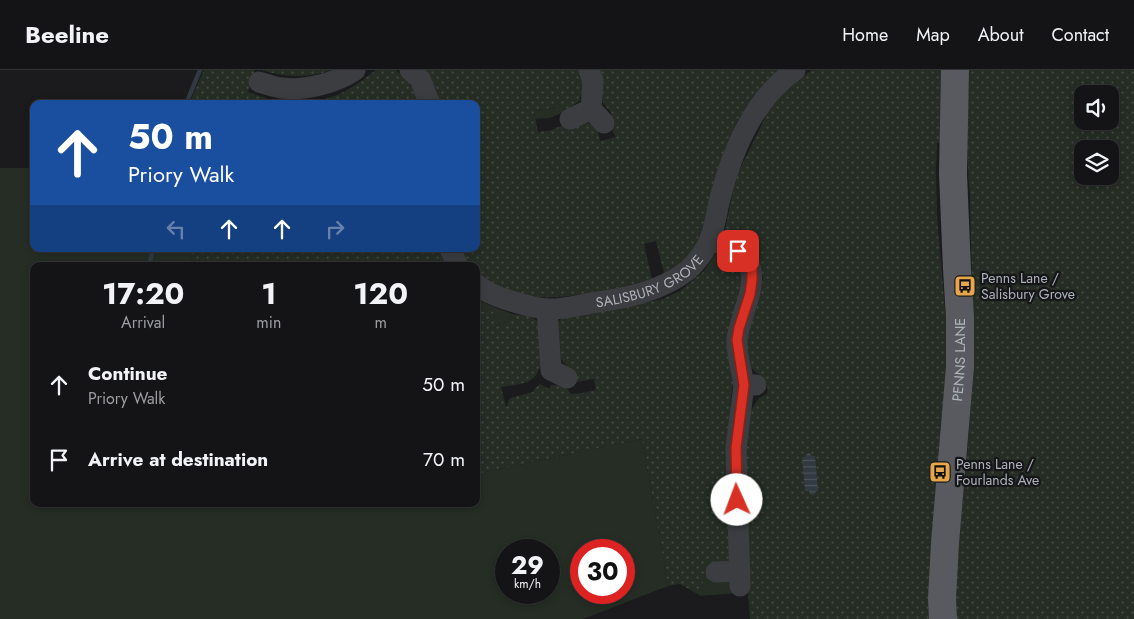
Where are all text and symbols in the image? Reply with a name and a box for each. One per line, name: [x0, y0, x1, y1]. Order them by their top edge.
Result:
text: Beeline: [25, 17, 109, 52]
text: Home: [842, 22, 888, 48]
text: Map: [916, 22, 950, 48]
text: About: [978, 22, 1023, 48]
text: Contact: [1051, 22, 1109, 48]
map controls: [1074, 85, 1119, 185]
button: sound: [1074, 85, 1119, 130]
text: 50 m: [128, 112, 213, 162]
icon: ahead: [45, 120, 110, 185]
button: layers: [1074, 140, 1119, 185]
text: Priory Walk: [128, 158, 234, 190]
icon: left: [162, 215, 190, 243]
icon: ahead: [215, 215, 243, 243]
icon: ahead: [268, 215, 296, 243]
icon: right: [321, 215, 349, 243]
pin: [717, 230, 759, 272]
icon: arrive: [724, 237, 752, 265]
street label: SALISBURY GROVE: [594, 250, 708, 312]
place label: Penns Lane / Salisbury Grove: [981, 268, 1075, 304]
text: 17:20: [102, 272, 184, 315]
text: 1: [261, 272, 277, 315]
text: 120: [353, 272, 408, 315]
bus stop icon: Penns Lane / Salisbury Grove: [953, 274, 977, 298]
text: Arrival: [121, 311, 165, 334]
text: min: [256, 311, 281, 334]
text: m: [374, 311, 387, 334]
street label: PENNS LANE: [947, 318, 970, 402]
text: Continue: [88, 360, 167, 387]
icon: ahead: [45, 371, 73, 399]
text: 50 m: [422, 371, 465, 398]
text: Priory Walk: [88, 387, 165, 410]
icon: arrive: [45, 446, 73, 474]
text: Arrive at destination: [88, 446, 268, 473]
text: 70 m: [423, 446, 465, 473]
place label: Penns Lane / Fourlands Ave: [956, 454, 1039, 490]
bus stop icon: Penns Lane / Fourlands Ave: [928, 460, 952, 484]
position arrow: [710, 473, 762, 525]
speed limit sign: 30: [570, 539, 635, 604]
text: 29: [511, 547, 544, 583]
text: km/h: [514, 575, 541, 593]

